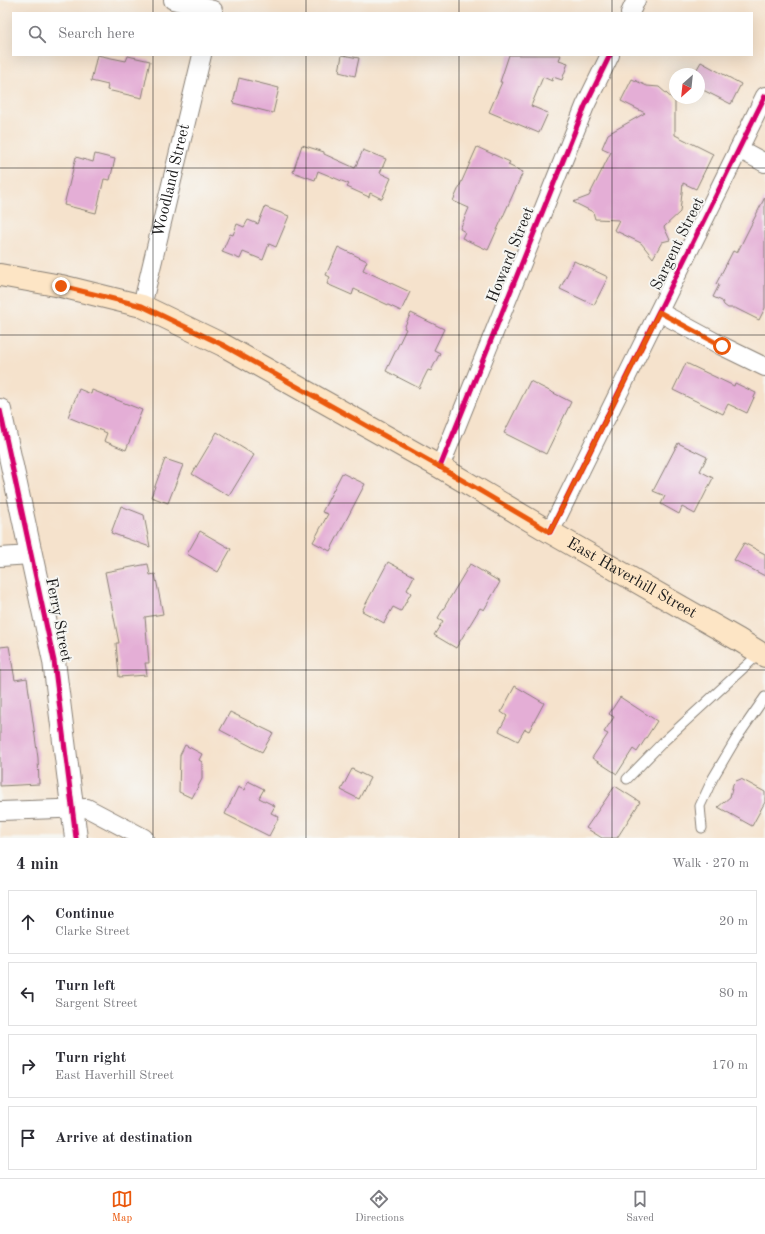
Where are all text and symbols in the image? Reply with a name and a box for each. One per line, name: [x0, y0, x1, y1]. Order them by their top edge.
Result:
search box: [12, 12, 753, 56]
icon: search: [26, 23, 48, 45]
text: Search here: [58, 27, 135, 42]
north arrow: [669, 68, 705, 104]
street label: Woodland Street: [151, 122, 193, 239]
street label: Sargent Street: [649, 195, 708, 293]
street label: Howard Street: [484, 204, 538, 305]
route end: [52, 277, 70, 295]
route start: [713, 337, 731, 355]
street label: East Haverhill Street: [564, 535, 699, 622]
street label: Ferry Street: [42, 577, 74, 664]
text: 4 min: [16, 856, 59, 873]
text: Walk · 270 m: [672, 857, 749, 870]
text: Continue: [55, 907, 114, 922]
icon: ahead: [17, 911, 39, 933]
text: 20 m: [719, 915, 748, 928]
text: Clarke Street: [55, 925, 130, 938]
text: Turn left: [55, 979, 115, 994]
icon: left: [17, 983, 39, 1005]
text: 80 m: [719, 987, 748, 1000]
text: Sargent Street: [55, 997, 137, 1010]
text: Turn right: [55, 1051, 126, 1066]
icon: right: [17, 1055, 39, 1077]
text: 170 m: [711, 1059, 748, 1072]
text: East Haverhill Street: [55, 1069, 174, 1082]
icon: arrive: [17, 1127, 39, 1149]
text: Arrive at destination: [55, 1131, 193, 1146]
tab: Map: [111, 1188, 133, 1226]
tab: Directions: [355, 1188, 404, 1226]
tab: Saved: [626, 1188, 654, 1226]

